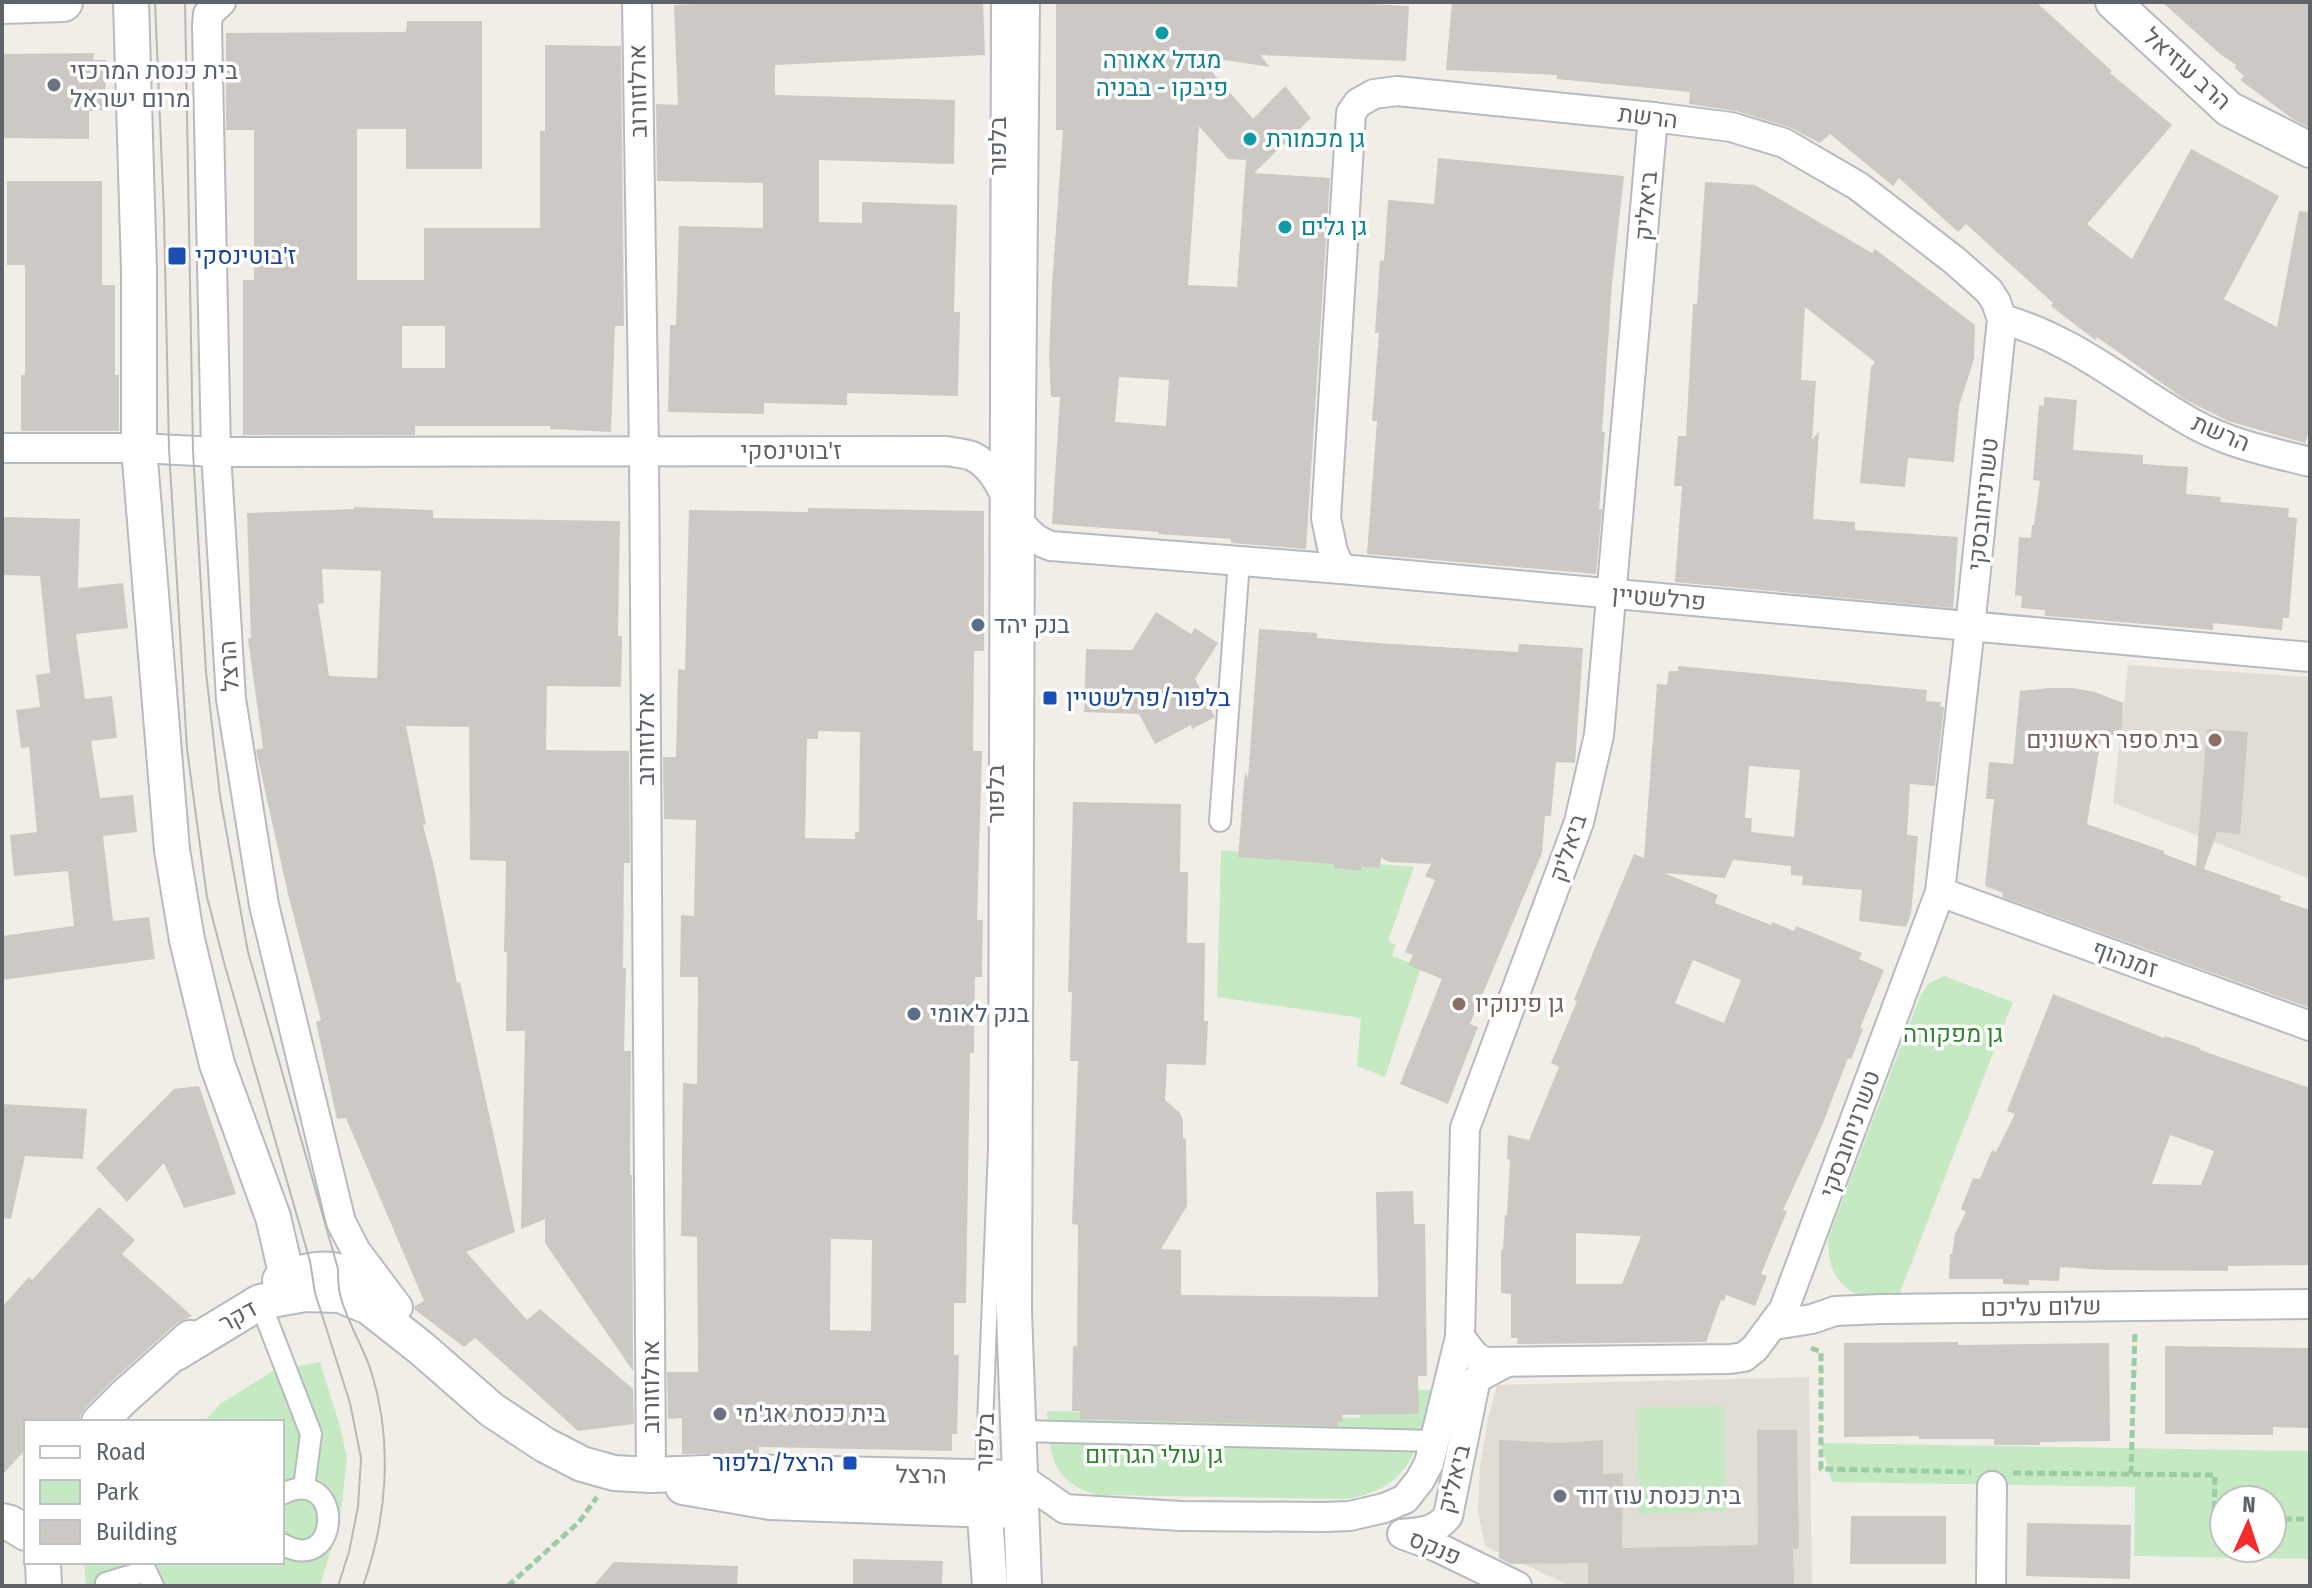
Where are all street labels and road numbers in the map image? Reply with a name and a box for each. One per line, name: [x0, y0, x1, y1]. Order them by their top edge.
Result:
street label: הרב עוזיאל: [2137, 22, 2237, 116]
street label: ארלוזורוב: [623, 44, 653, 138]
street label: הרשת: [1617, 99, 1679, 135]
street label: בלפור: [984, 116, 1012, 175]
street label: ביאליק: [1629, 170, 1663, 242]
street label: הרשת: [2188, 408, 2254, 458]
street label: טשרניחובסקי: [1962, 436, 2004, 572]
street label: ז'בוטינסקי: [740, 437, 842, 465]
street label: פרלשטיין: [1611, 580, 1707, 616]
street label: הרצל: [213, 639, 245, 693]
street label: ארלוזורוב: [632, 692, 660, 786]
street label: בלפור: [982, 764, 1010, 823]
street label: ביאליק: [1543, 810, 1593, 886]
street label: זמנהוף: [2088, 934, 2162, 984]
street label: טשרניחובסקי: [1814, 1067, 1886, 1201]
street label: שלום עליכם: [1980, 1292, 2102, 1322]
street label: דקר: [214, 1294, 262, 1338]
street label: ארלוזורוב: [637, 1340, 665, 1434]
street label: בלפור: [970, 1412, 1000, 1472]
street label: ביאליק: [1432, 1441, 1476, 1516]
street label: הרצל: [895, 1461, 947, 1489]
street label: פנקס: [1405, 1525, 1465, 1571]

